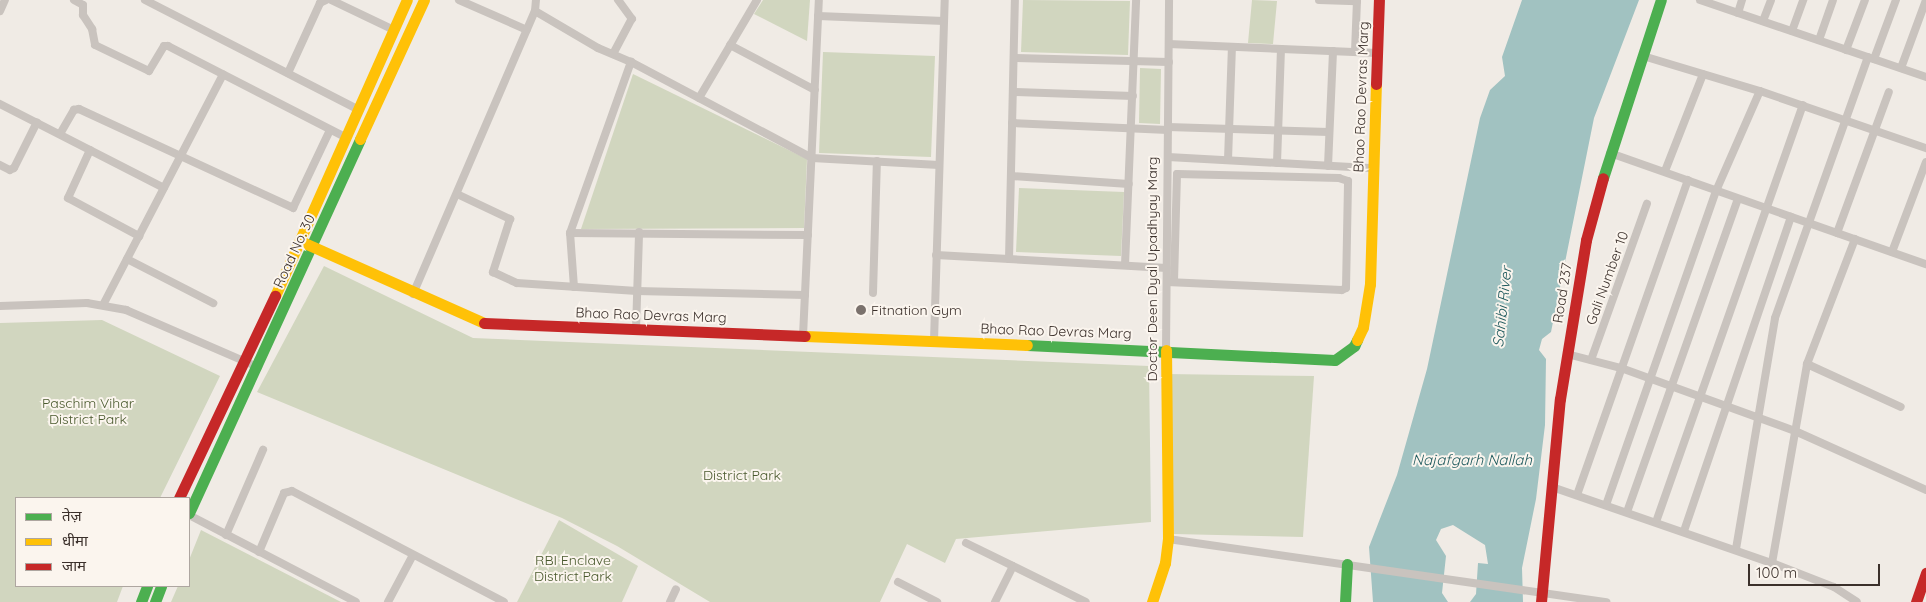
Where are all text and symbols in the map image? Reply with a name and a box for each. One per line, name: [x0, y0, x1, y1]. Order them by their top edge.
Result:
street label: Bhao Rao Devras Marg: [1350, 21, 1372, 173]
street label: Doctor Deen Dyal Upadhyay Marg: [1144, 156, 1160, 382]
street label: Road No. 30: [270, 212, 318, 290]
street label: Gali Number 10: [1582, 229, 1632, 327]
street label: Road 237: [1549, 262, 1575, 324]
water label: Sahibi River: [1489, 266, 1515, 348]
place label: Fitnation Gym: [871, 302, 962, 318]
street label: Bhao Rao Devras Marg: [575, 304, 727, 326]
marker: Fitnation Gym: [855, 304, 867, 316]
street label: Bhao Rao Devras Marg: [980, 320, 1132, 342]
park label: Paschim Vihar District Park: [42, 395, 134, 428]
water label: Najafgarh Nallah: [1412, 451, 1532, 469]
park label: District Park: [703, 467, 781, 483]
legend: [15, 497, 190, 587]
text: तेज़: [62, 506, 82, 525]
text: धीमा: [62, 531, 88, 550]
park label: RBI Enclave District Park: [534, 552, 612, 584]
scale bar: [1751, 554, 1884, 586]
text: जाम: [62, 556, 86, 575]
text: 100 m: [1756, 563, 1797, 582]

